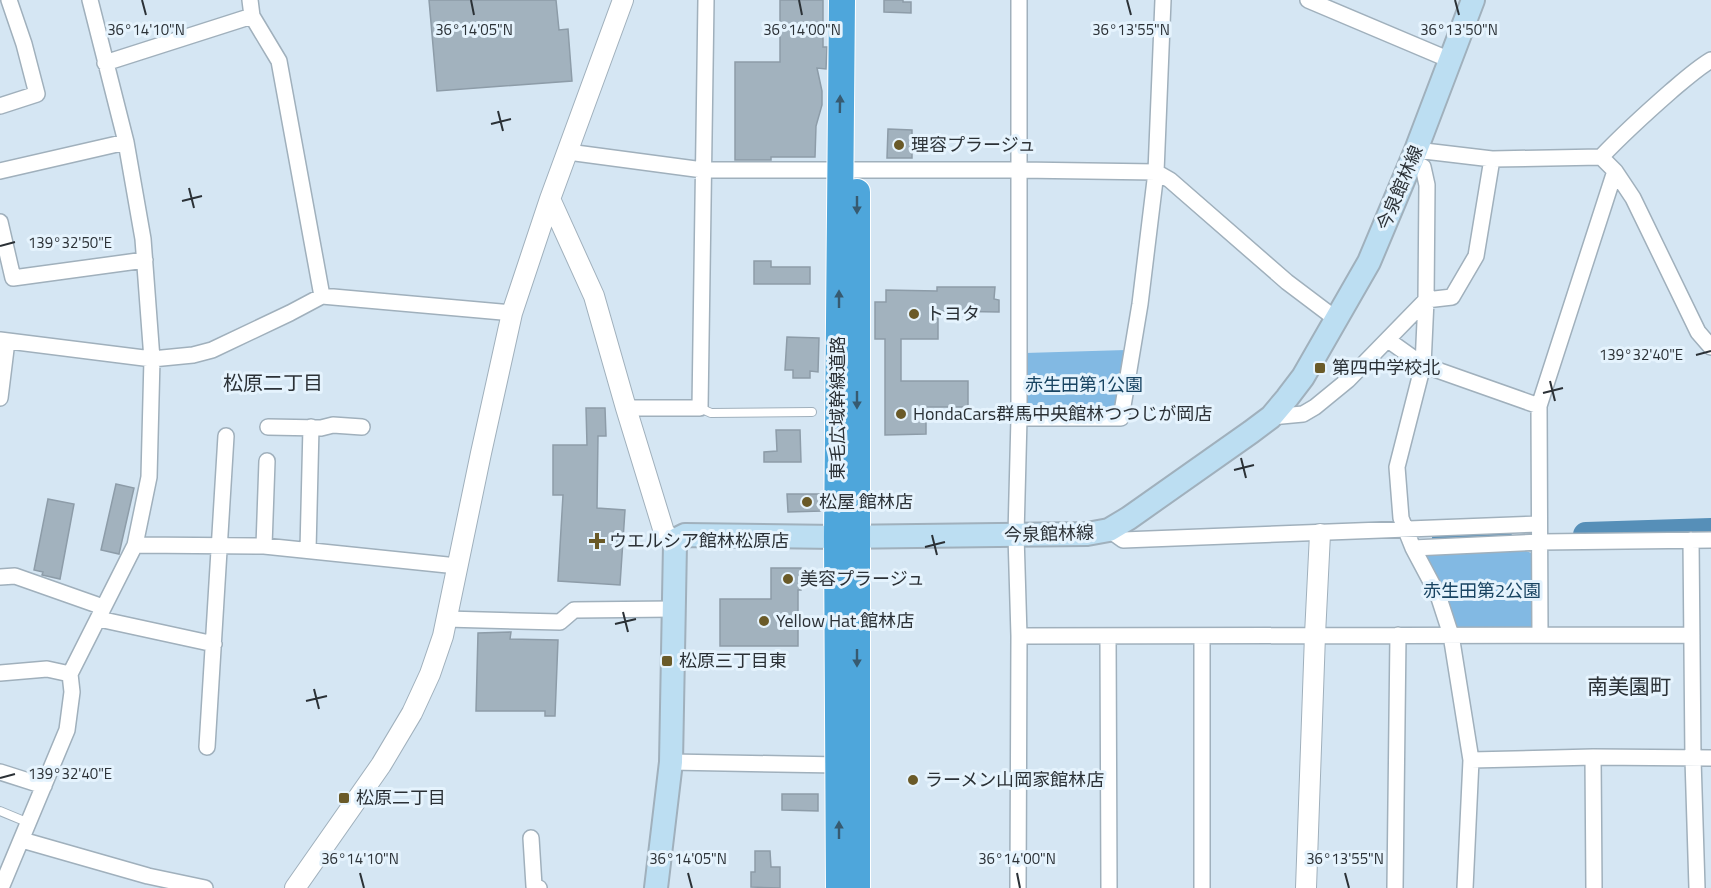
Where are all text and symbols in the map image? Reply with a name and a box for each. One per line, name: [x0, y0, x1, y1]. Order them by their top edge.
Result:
text: 36°14'10"N: [107, 18, 185, 41]
text: 36°14'05"N: [435, 18, 513, 41]
text: 36°14'00"N: [763, 18, 841, 41]
text: 36°13'55"N: [1092, 18, 1170, 41]
text: 36°13'50"N: [1420, 18, 1498, 41]
one-way arrow: [835, 94, 845, 113]
place label: 理容プラージュ: [911, 131, 1035, 158]
marker: 理容プラージュ: [892, 138, 906, 152]
street label: 今泉館林線: [1370, 141, 1430, 235]
one-way arrow: [852, 196, 862, 215]
text: 139°32'50"E: [28, 231, 112, 254]
one-way arrow: [834, 289, 844, 308]
place label: トヨタ: [926, 300, 980, 327]
marker: トヨタ: [907, 307, 921, 321]
street label: 東毛広域幹線道路: [824, 336, 851, 480]
text: 139°32'40"E: [1599, 343, 1683, 366]
place label: 第四中学校北: [1332, 354, 1440, 381]
marker: 第四中学校北: [1313, 361, 1327, 375]
district label: 松原二丁目: [223, 367, 323, 398]
park label: 赤生田第1公園: [1025, 371, 1143, 398]
one-way arrow: [852, 391, 862, 410]
place label: HondaCars群馬中央館林つつじが岡店: [913, 400, 1212, 427]
marker: HondaCars群馬中央館林つつじが岡店: [894, 407, 908, 421]
place label: 松屋 館林店: [819, 488, 913, 515]
marker: 松屋 館林店: [800, 495, 814, 509]
street label: 今泉館林線: [1004, 518, 1094, 549]
place label: ウエルシア館林松原店: [609, 527, 789, 554]
marker: ウエルシア館林松原店: [590, 534, 604, 548]
place label: 美容プラージュ: [800, 565, 924, 592]
marker: 美容プラージュ: [781, 572, 795, 586]
park label: 赤生田第2公園: [1423, 577, 1541, 604]
place label: Yellow Hat 館林店: [776, 607, 914, 634]
marker: Yellow Hat 館林店: [757, 614, 771, 628]
place label: 松原三丁目東: [679, 647, 787, 674]
one-way arrow: [852, 649, 862, 668]
marker: 松原三丁目東: [660, 654, 674, 668]
district label: 南美園町: [1587, 670, 1671, 702]
text: 139°32'40"E: [28, 762, 112, 785]
place label: ラーメン山岡家館林店: [925, 766, 1104, 793]
marker: ラーメン山岡家館林店: [906, 773, 920, 787]
place label: 松原二丁目: [356, 784, 446, 811]
marker: 松原二丁目: [337, 791, 351, 805]
one-way arrow: [834, 820, 844, 839]
text: 36°14'10"N: [321, 847, 399, 870]
text: 36°14'05"N: [649, 847, 727, 870]
text: 36°14'00"N: [978, 847, 1056, 870]
text: 36°13'55"N: [1306, 847, 1384, 870]

